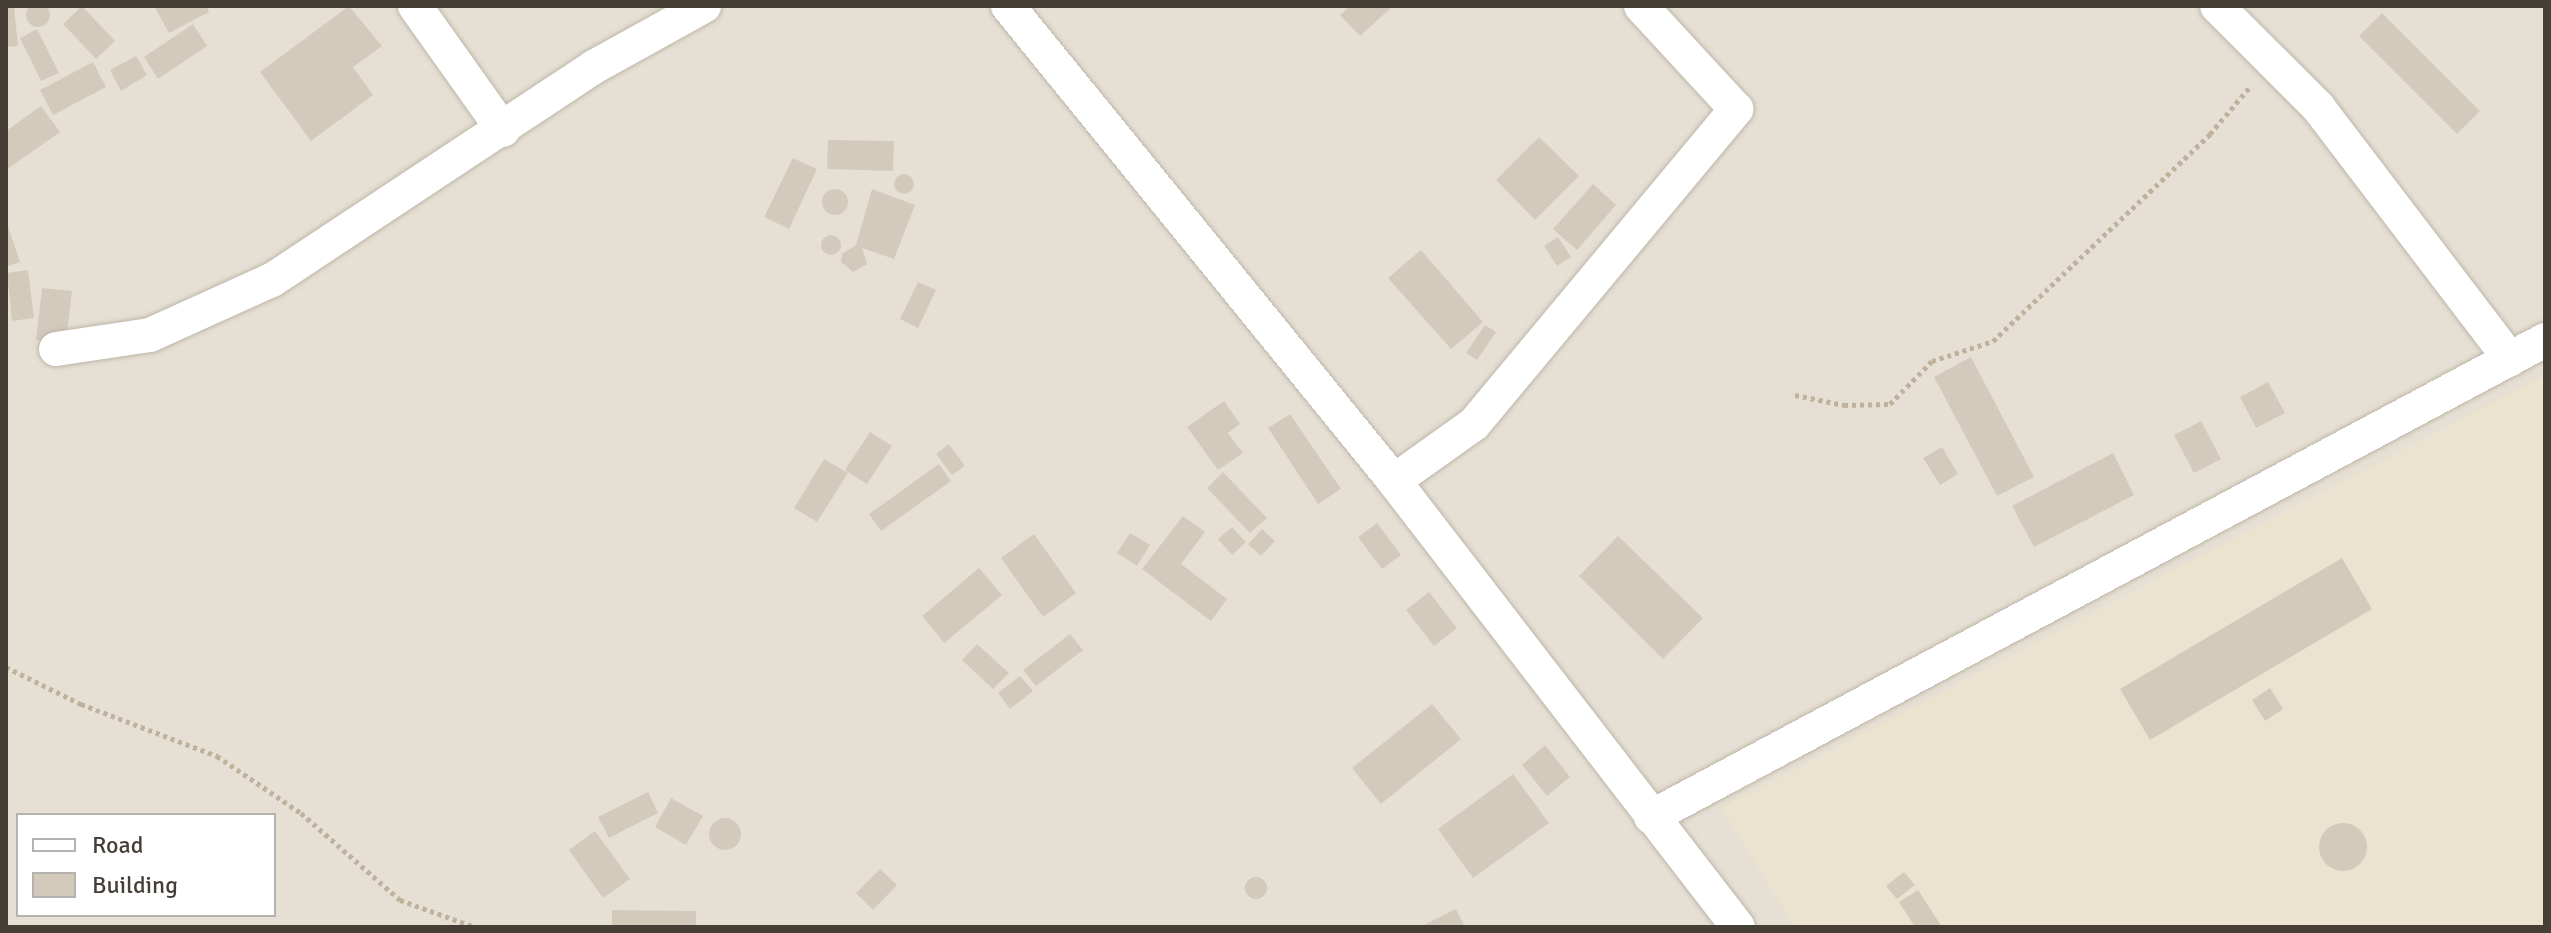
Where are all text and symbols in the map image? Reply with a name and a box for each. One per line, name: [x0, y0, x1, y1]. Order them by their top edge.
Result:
legend: [16, 813, 276, 917]
text: Road: [92, 830, 143, 860]
text: Building: [92, 870, 178, 900]

